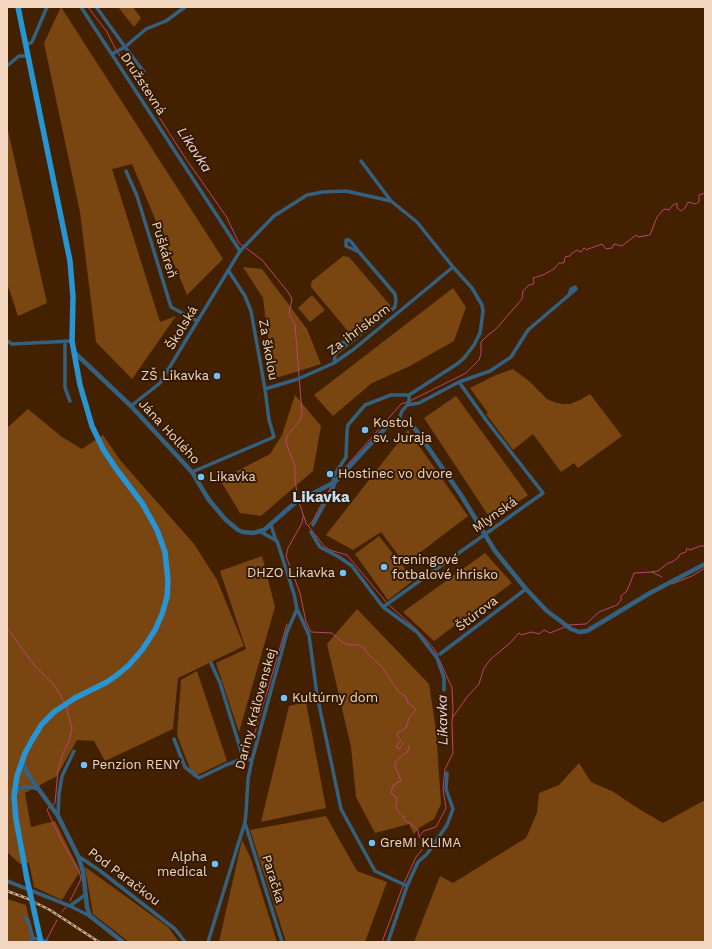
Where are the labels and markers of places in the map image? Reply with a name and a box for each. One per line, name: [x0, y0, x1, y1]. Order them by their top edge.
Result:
place label: ZŠ Likavka: [141, 368, 209, 384]
marker: ZŠ Likavka: [212, 371, 222, 381]
place label: Kostol sv. Juraja: [373, 415, 432, 446]
marker: Kostol sv. Juraja: [360, 425, 370, 435]
place label: Hostinec vo dvore: [338, 466, 453, 482]
place label: Likavka: [209, 469, 256, 485]
marker: Hostinec vo dvore: [325, 469, 335, 479]
marker: Likavka: [196, 472, 206, 482]
place label: treningové fotbalové ihrisko: [392, 552, 498, 583]
marker: treningové fotbalové ihrisko: [379, 562, 389, 572]
place label: DHZO Likavka: [247, 565, 335, 581]
marker: DHZO Likavka: [338, 568, 348, 578]
place label: Kultúrny dom: [292, 690, 378, 706]
marker: Kultúrny dom: [279, 693, 289, 703]
place label: Penzion RENY: [92, 757, 180, 773]
marker: Penzion RENY: [79, 760, 89, 770]
place label: GreMI KLIMA: [380, 835, 461, 851]
marker: GreMI KLIMA: [367, 838, 377, 848]
place label: Alpha medical: [157, 849, 207, 880]
marker: Alpha medical: [210, 859, 220, 869]

